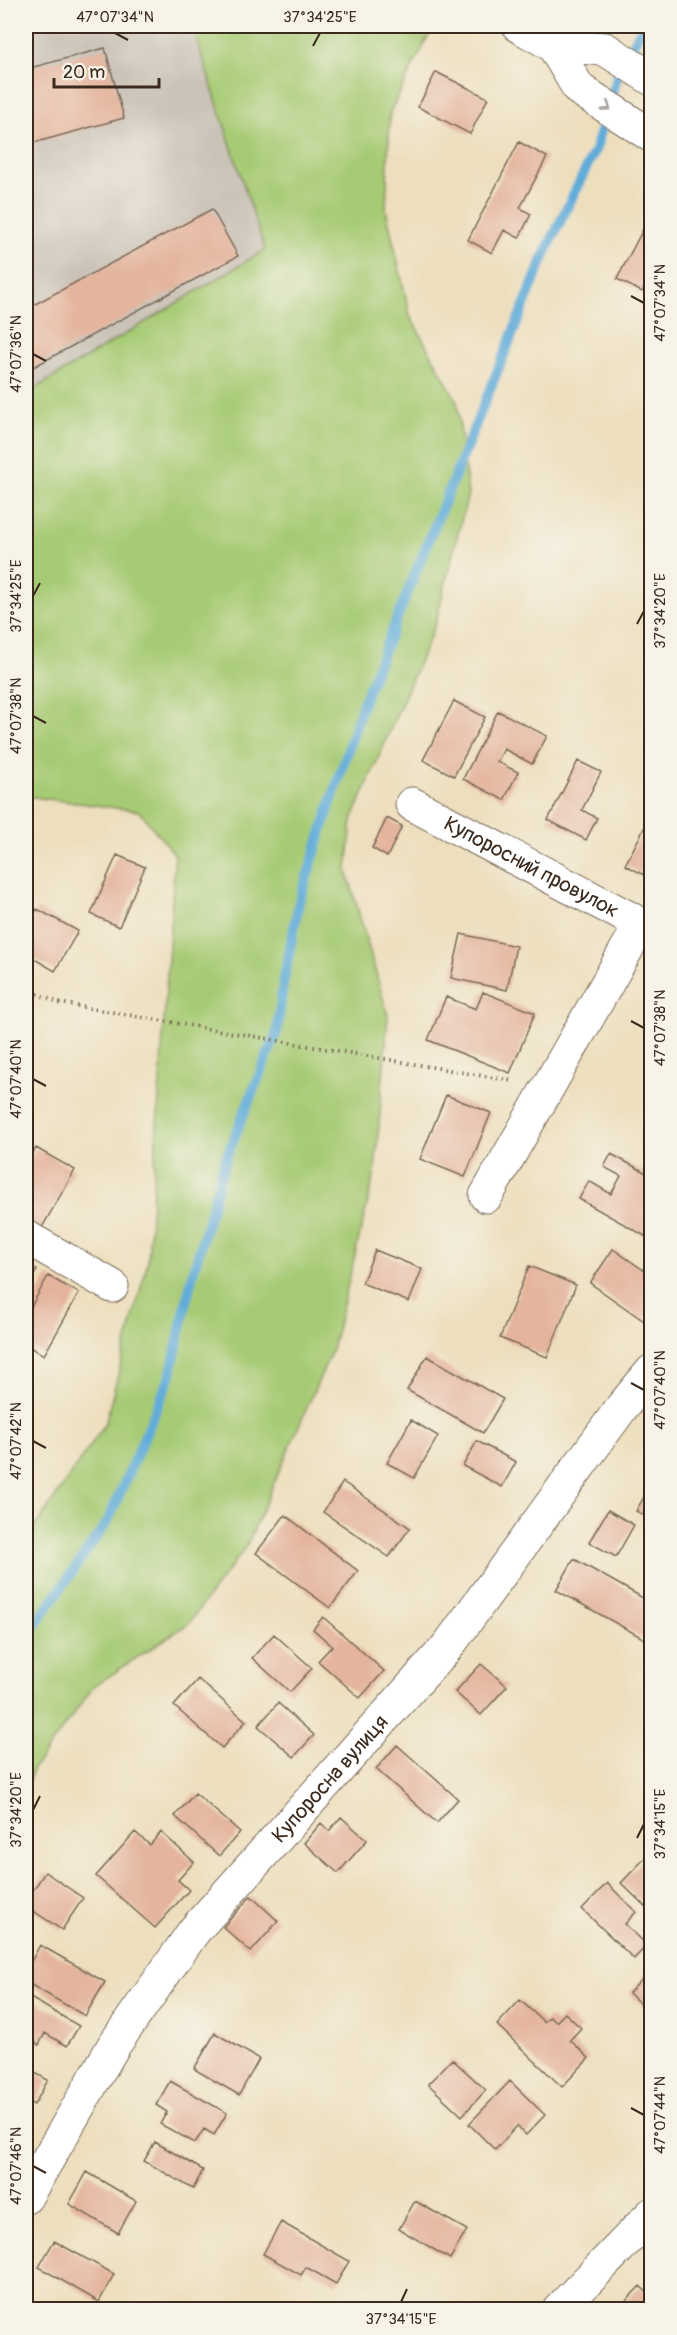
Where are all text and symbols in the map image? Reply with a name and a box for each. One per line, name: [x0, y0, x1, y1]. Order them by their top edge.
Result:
text: 47°07'34"N: [76, 8, 154, 27]
text: 37°34'25"E: [283, 8, 357, 27]
scale bar: [54, 51, 159, 89]
text: 20 m: [63, 61, 105, 84]
one-way arrow: [600, 100, 611, 111]
text: 47°07'34"N: [651, 264, 670, 342]
text: 47°07'36"N: [7, 315, 26, 393]
text: 37°34'25"E: [7, 559, 26, 633]
text: 37°34'20"E: [651, 573, 670, 649]
text: 47°07'38"N: [7, 678, 26, 754]
street label: Купоросний провулок: [439, 810, 624, 924]
text: 47°07'38"N: [651, 990, 670, 1066]
text: 47°07'40"N: [7, 1039, 26, 1119]
text: 47°07'40"N: [651, 1350, 670, 1430]
text: 47°07'42"N: [7, 1402, 26, 1480]
street label: Купоросна вулиця: [266, 1709, 394, 1849]
text: 37°34'20"E: [7, 1772, 26, 1848]
text: 37°34'15"E: [651, 1788, 670, 1859]
text: 47°07'44"N: [651, 2076, 670, 2154]
text: 47°07'46"N: [7, 2127, 26, 2205]
text: 37°34'15"E: [366, 2310, 437, 2329]

